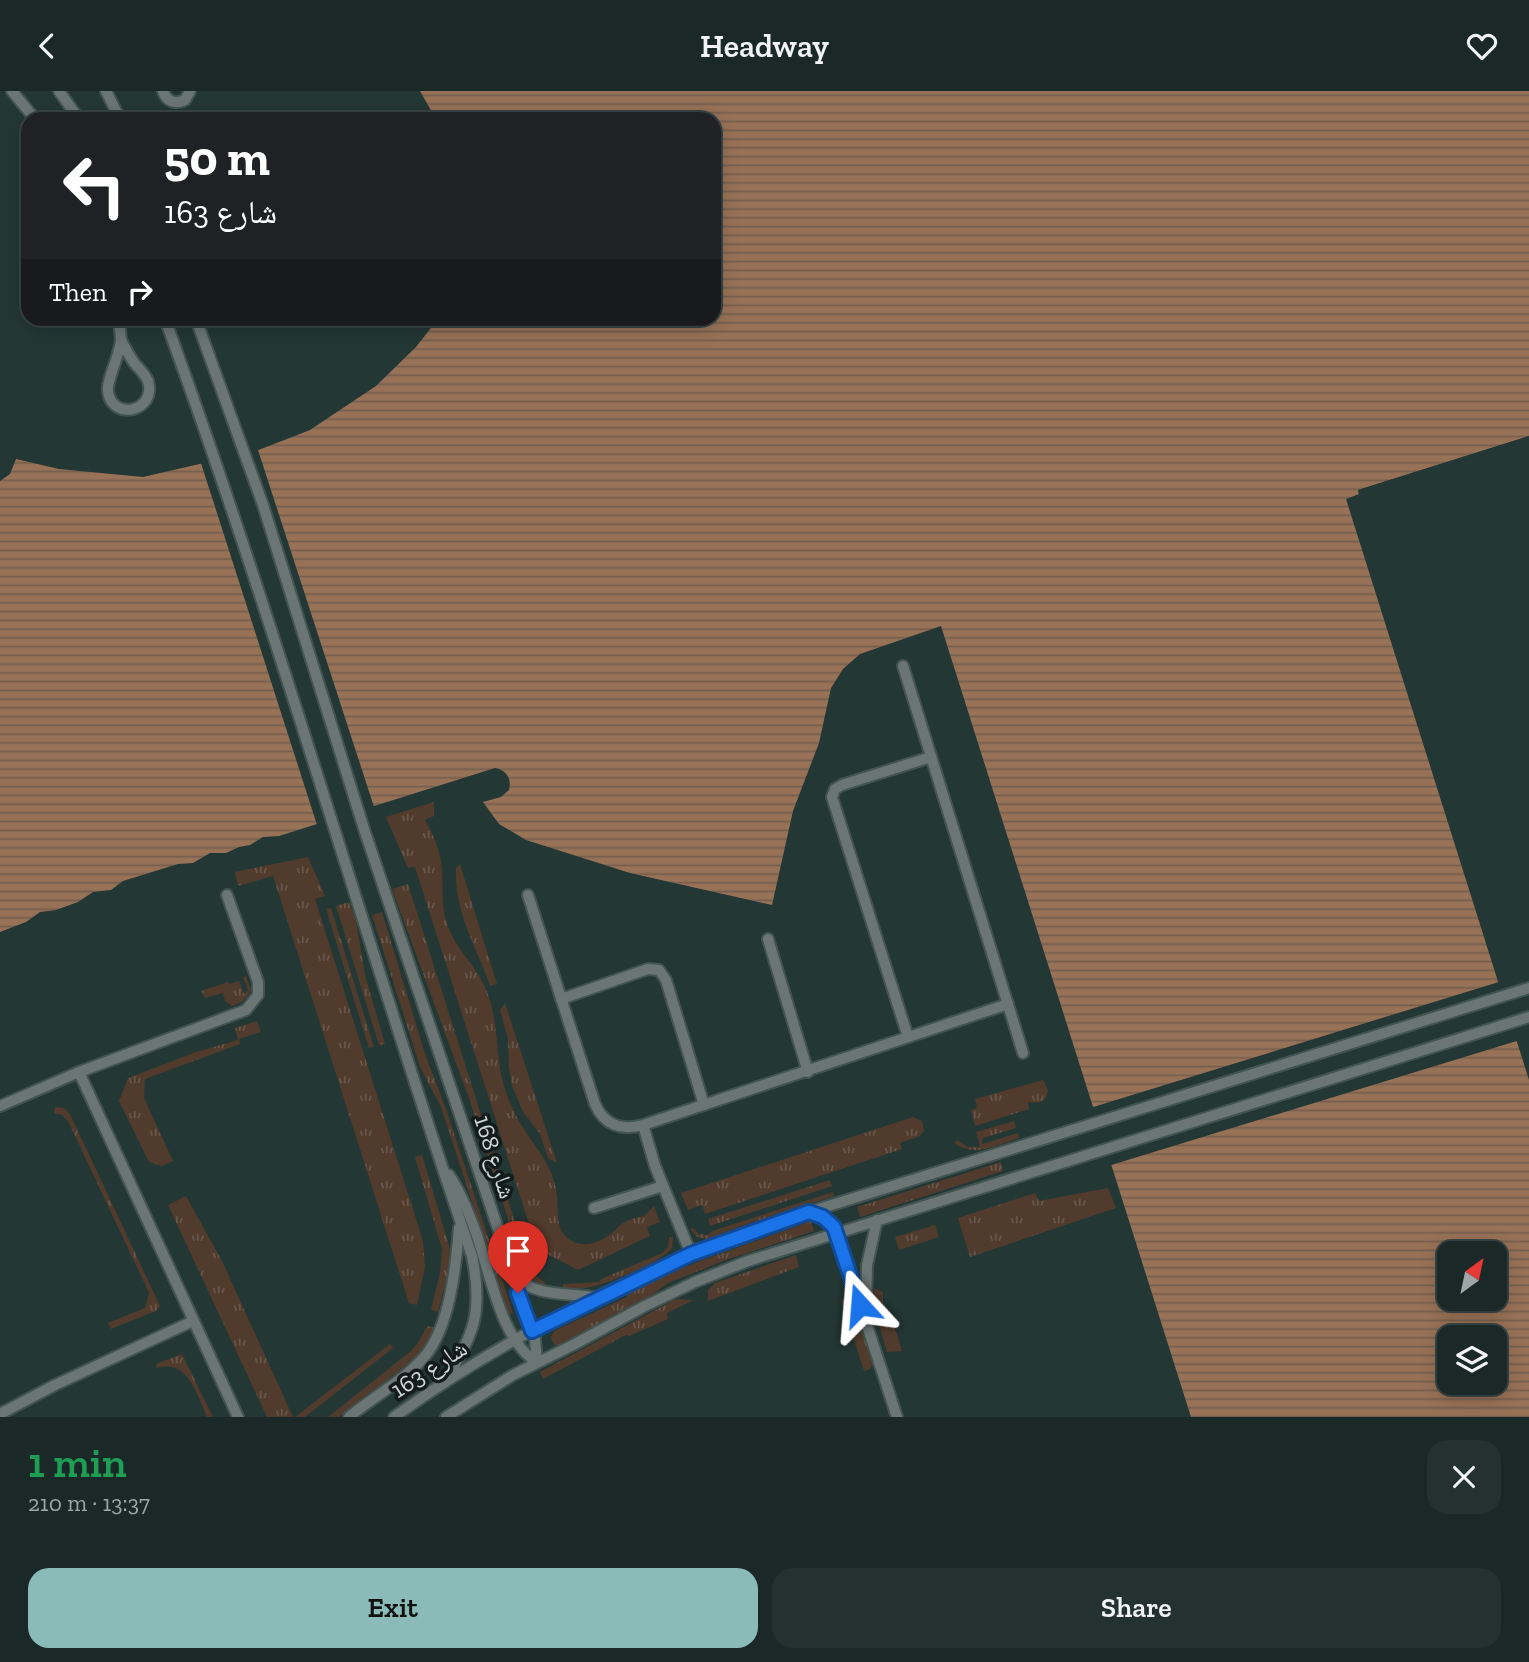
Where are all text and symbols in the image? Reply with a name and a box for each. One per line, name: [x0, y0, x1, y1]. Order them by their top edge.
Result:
icon: back: [28, 27, 66, 65]
text: Headway: [700, 27, 829, 65]
icon: heart: [1463, 27, 1501, 65]
text: 50 m: [164, 129, 270, 188]
icon: left: [49, 140, 140, 231]
text: شارع 163: [164, 193, 277, 231]
icon: right: [121, 273, 159, 311]
text: Then: [49, 276, 107, 308]
street label: شارع 168: [467, 1111, 523, 1203]
pin: [488, 1221, 548, 1293]
icon: arrive: [499, 1232, 537, 1270]
north arrow: [1437, 1241, 1507, 1311]
map controls: [1437, 1241, 1507, 1395]
position arrow: [823, 1268, 897, 1342]
button: layers: [1437, 1325, 1507, 1395]
street label: شارع 163: [385, 1333, 473, 1405]
text: 1 min: [28, 1437, 127, 1488]
button: close: [1427, 1440, 1501, 1514]
text: 210 m · 13:37: [28, 1489, 150, 1517]
button: Exit: [28, 1568, 758, 1648]
button: Share: [772, 1568, 1501, 1648]

